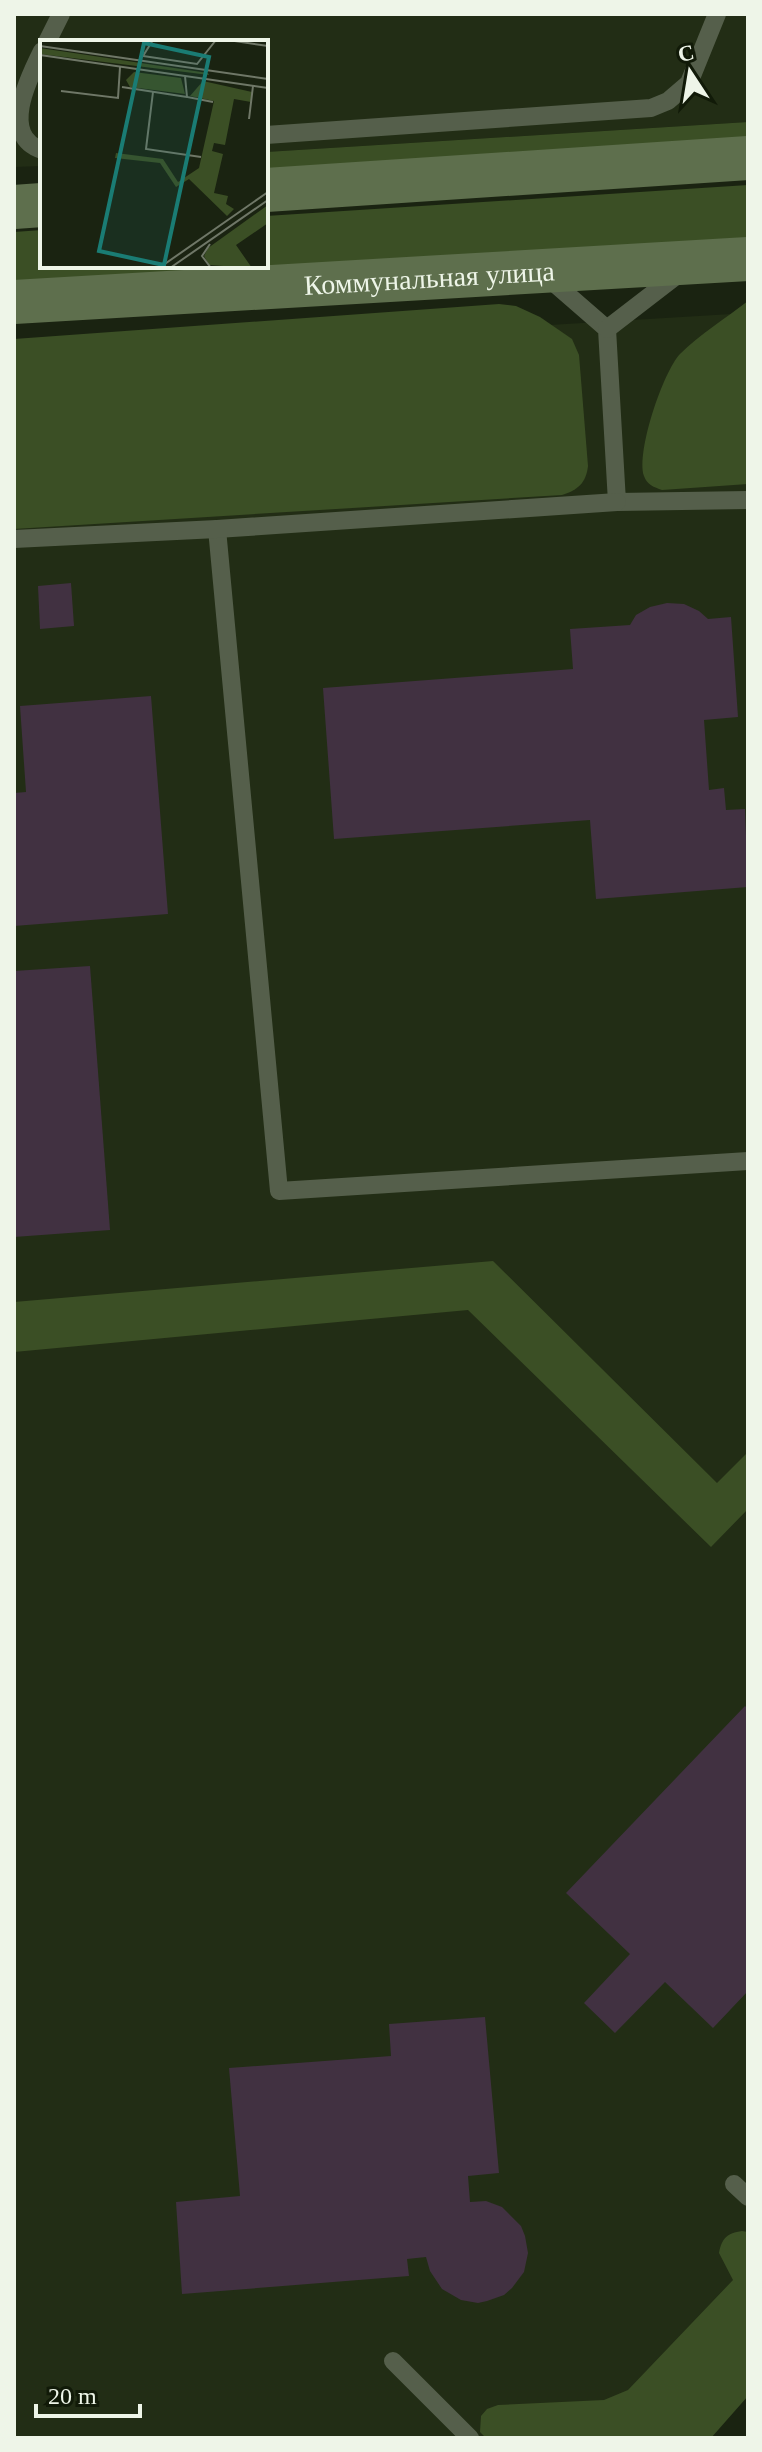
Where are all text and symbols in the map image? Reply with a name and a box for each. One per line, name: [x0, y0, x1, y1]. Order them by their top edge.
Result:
north arrow: [650, 32, 730, 112]
text: С: [676, 39, 696, 67]
inset map: [40, 40, 268, 268]
street label: Коммунальная улица: [303, 255, 556, 300]
scale bar: [36, 2368, 140, 2418]
text: 20 m: [48, 2383, 97, 2409]

